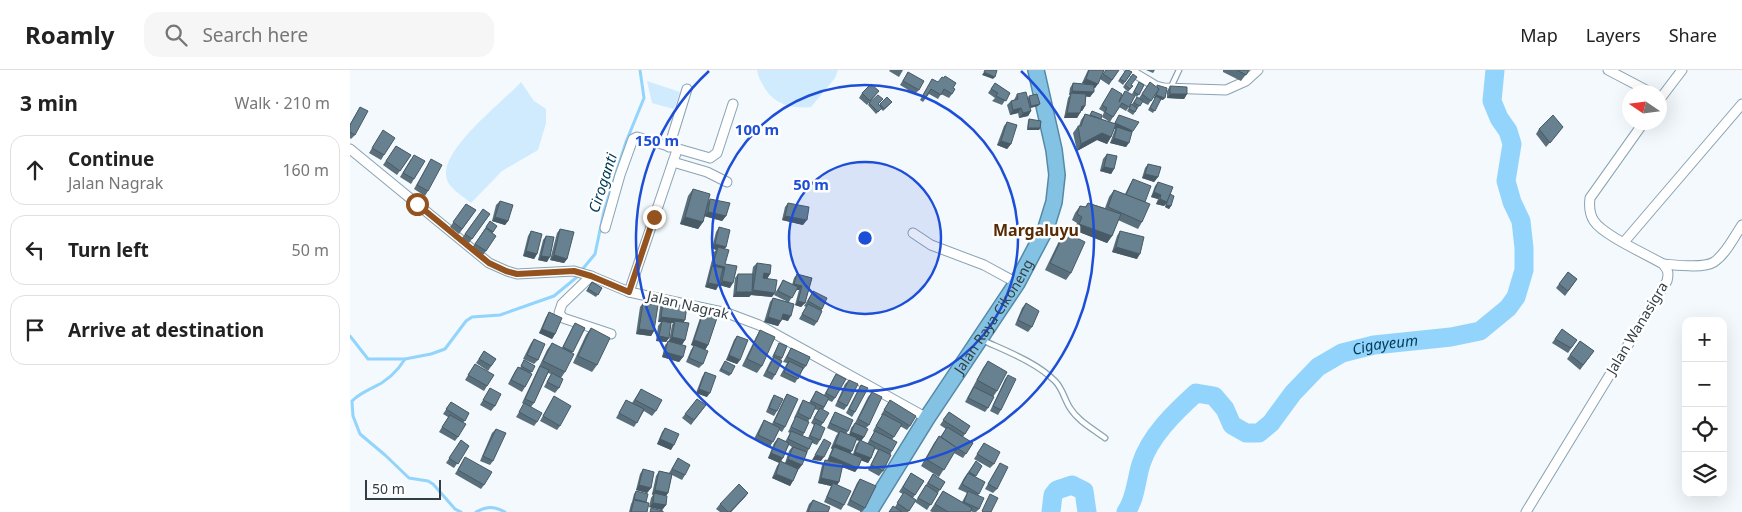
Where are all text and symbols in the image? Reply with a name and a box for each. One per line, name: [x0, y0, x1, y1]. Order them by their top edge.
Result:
search box: [144, 12, 494, 57]
text: Roamly: [25, 18, 114, 51]
icon: search: [162, 21, 190, 49]
text: Search here: [202, 22, 308, 48]
text: Map: [1520, 23, 1558, 47]
text: Layers: [1586, 23, 1641, 47]
text: Share: [1669, 23, 1717, 47]
north arrow: [1622, 85, 1667, 130]
text: 3 min: [20, 89, 78, 117]
text: Walk · 210 m: [235, 92, 330, 114]
text: 100 m: [735, 119, 779, 139]
text: 150 m: [635, 130, 679, 150]
text: Continue: [68, 146, 154, 172]
water label: Ciroganti: [583, 149, 621, 215]
icon: ahead: [21, 156, 49, 184]
text: 160 m: [282, 159, 329, 181]
text: Jalan Nagrak: [68, 172, 163, 194]
text: 50 m: [793, 174, 829, 194]
route start: [406, 193, 429, 216]
route end: [643, 206, 666, 229]
district label: Margaluyu: [993, 219, 1079, 241]
centre of rings: [856, 229, 874, 247]
icon: left: [21, 236, 49, 264]
text: Turn left: [68, 237, 149, 263]
text: 50 m: [292, 239, 329, 261]
street label: Jalan Raya Cikoneng: [948, 256, 1037, 379]
street label: Jalan Wanasigra: [1600, 278, 1672, 379]
street label: Jalan Nagrak: [643, 285, 731, 323]
icon: arrive: [21, 316, 49, 344]
text: Arrive at destination: [68, 317, 264, 343]
map controls: [1682, 317, 1727, 497]
button: +: [1682, 317, 1727, 362]
water label: Cigayeum: [1350, 329, 1419, 359]
button: −: [1682, 362, 1727, 407]
button: locate: [1682, 407, 1727, 452]
button: layers: [1682, 452, 1727, 497]
scale bar: [365, 477, 441, 500]
text: 50 m: [372, 479, 405, 498]

